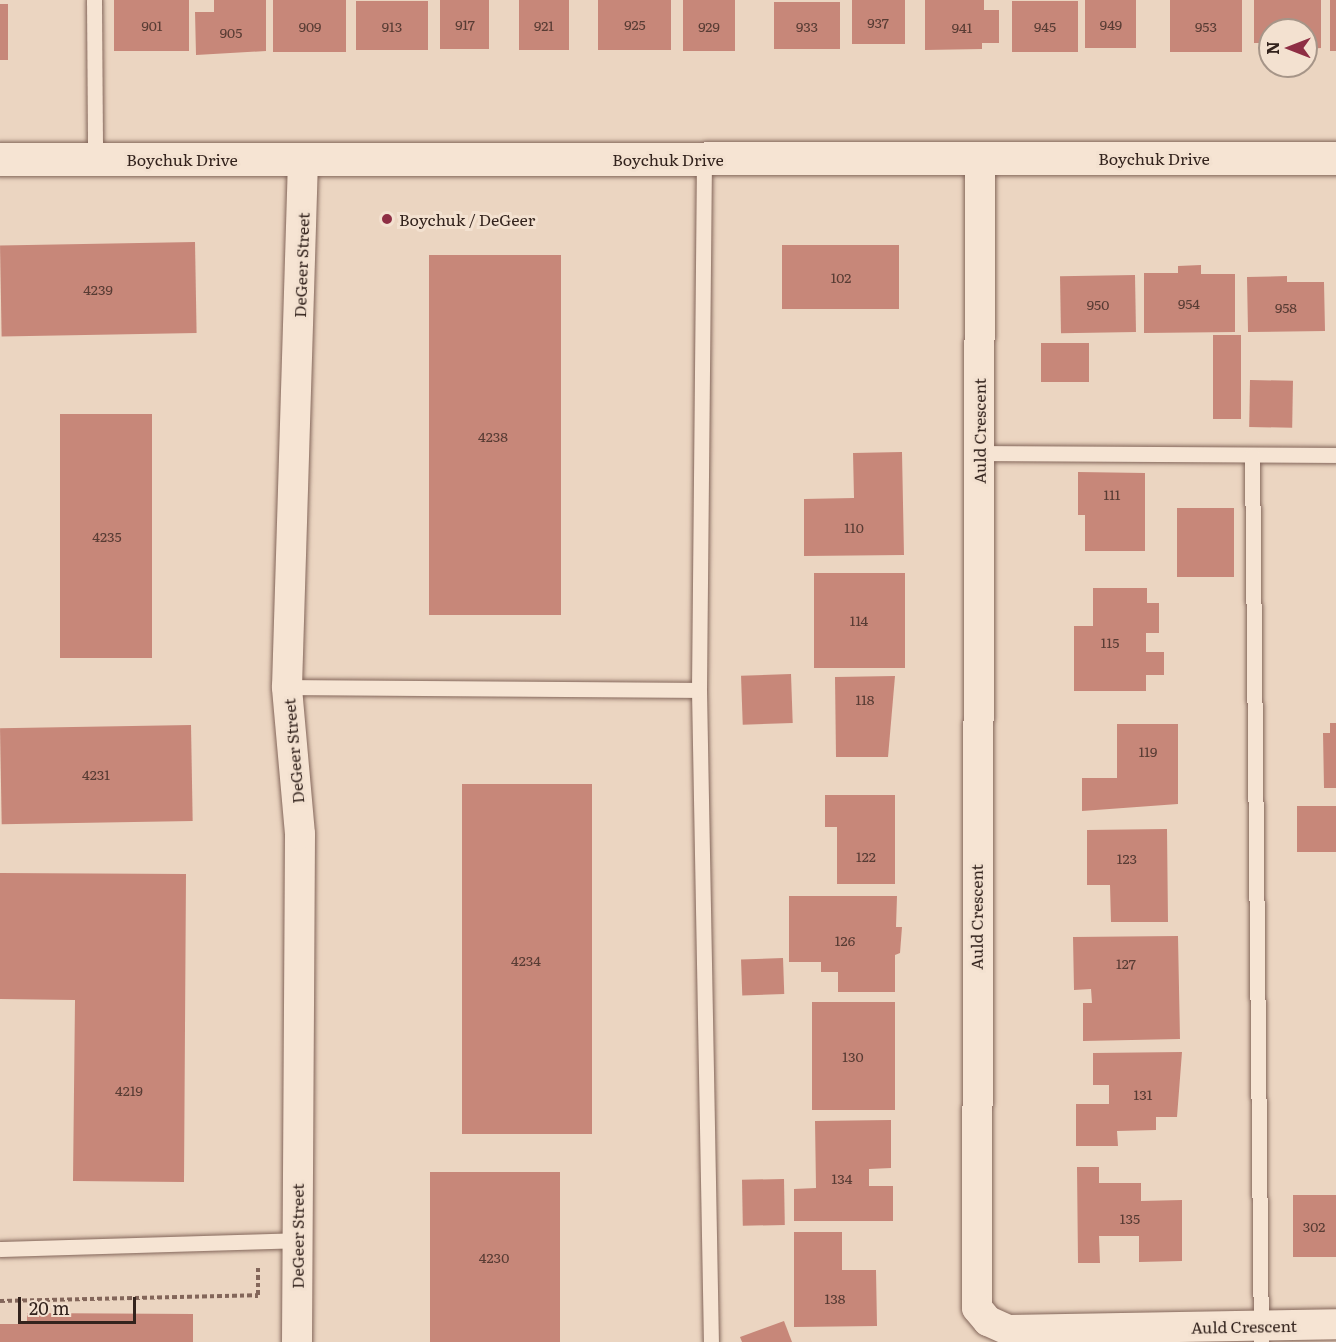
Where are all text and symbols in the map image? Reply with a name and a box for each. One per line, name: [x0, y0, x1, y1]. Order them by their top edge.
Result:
house number: 937: [867, 14, 889, 30]
house number: 917: [455, 16, 475, 32]
house number: 925: [624, 16, 646, 32]
house number: 949: [1100, 16, 1122, 32]
house number: 901: [141, 17, 163, 33]
house number: 921: [534, 17, 554, 33]
house number: 909: [299, 18, 321, 34]
house number: 913: [382, 18, 402, 34]
house number: 929: [698, 18, 720, 34]
house number: 933: [796, 18, 818, 34]
house number: 945: [1034, 18, 1056, 34]
house number: 953: [1195, 18, 1217, 34]
north arrow: [1258, 18, 1318, 78]
house number: 941: [952, 19, 972, 35]
house number: 905: [220, 24, 242, 40]
text: N: [1260, 41, 1284, 55]
street label: Boychuk Drive: [1098, 148, 1210, 168]
street label: Boychuk Drive: [126, 149, 238, 169]
street label: Boychuk Drive: [612, 149, 724, 169]
place label: Boychuk / DeGeer: [399, 209, 535, 229]
street label: DeGeer Street: [290, 212, 312, 318]
marker: Boychuk / DeGeer: [380, 212, 394, 226]
house number: 102: [831, 269, 851, 285]
house number: 4239: [83, 281, 113, 297]
house number: 954: [1178, 295, 1200, 311]
house number: 950: [1087, 296, 1109, 312]
house number: 958: [1275, 299, 1297, 315]
street label: Auld Crescent: [969, 378, 989, 484]
house number: 4238: [478, 428, 508, 444]
house number: 111: [1103, 486, 1121, 502]
house number: 110: [844, 519, 864, 535]
house number: 4235: [92, 528, 122, 544]
house number: 114: [850, 612, 868, 628]
house number: 115: [1101, 634, 1119, 650]
house number: 118: [855, 691, 875, 707]
street label: DeGeer Street: [279, 698, 307, 804]
house number: 119: [1139, 743, 1157, 759]
house number: 4231: [82, 766, 110, 782]
house number: 122: [856, 848, 876, 864]
house number: 123: [1117, 850, 1137, 866]
street label: Auld Crescent: [966, 864, 986, 970]
house number: 126: [835, 932, 855, 948]
house number: 4234: [511, 952, 541, 968]
house number: 127: [1116, 955, 1136, 971]
house number: 130: [842, 1048, 864, 1064]
house number: 4219: [115, 1082, 143, 1098]
house number: 131: [1134, 1086, 1152, 1102]
house number: 134: [832, 1170, 852, 1186]
street label: DeGeer Street: [287, 1183, 307, 1289]
house number: 135: [1120, 1210, 1140, 1226]
house number: 302: [1303, 1218, 1325, 1234]
house number: 4230: [479, 1249, 509, 1265]
scale bar: [21, 1285, 140, 1323]
house number: 138: [825, 1290, 845, 1306]
text: 20 m: [29, 1294, 70, 1321]
street label: Auld Crescent: [1191, 1315, 1297, 1337]

